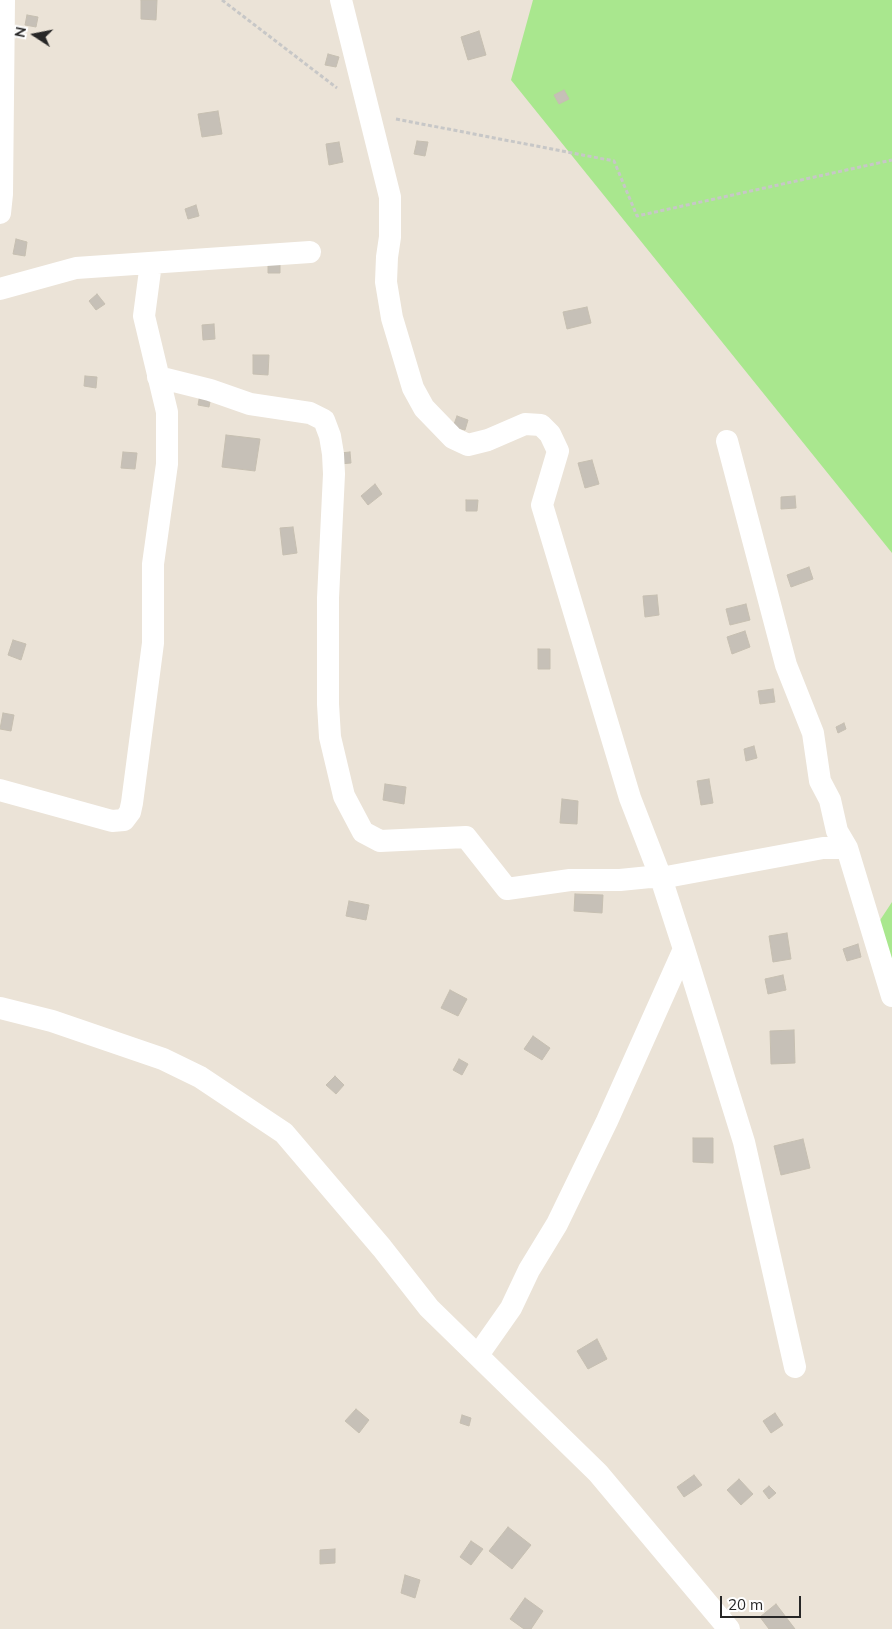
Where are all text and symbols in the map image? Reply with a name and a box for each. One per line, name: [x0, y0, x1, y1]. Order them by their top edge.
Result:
north arrow: [10, 10, 60, 60]
text: N: [10, 25, 30, 39]
scale bar: [722, 1586, 803, 1618]
text: 20 m: [728, 1595, 763, 1614]

